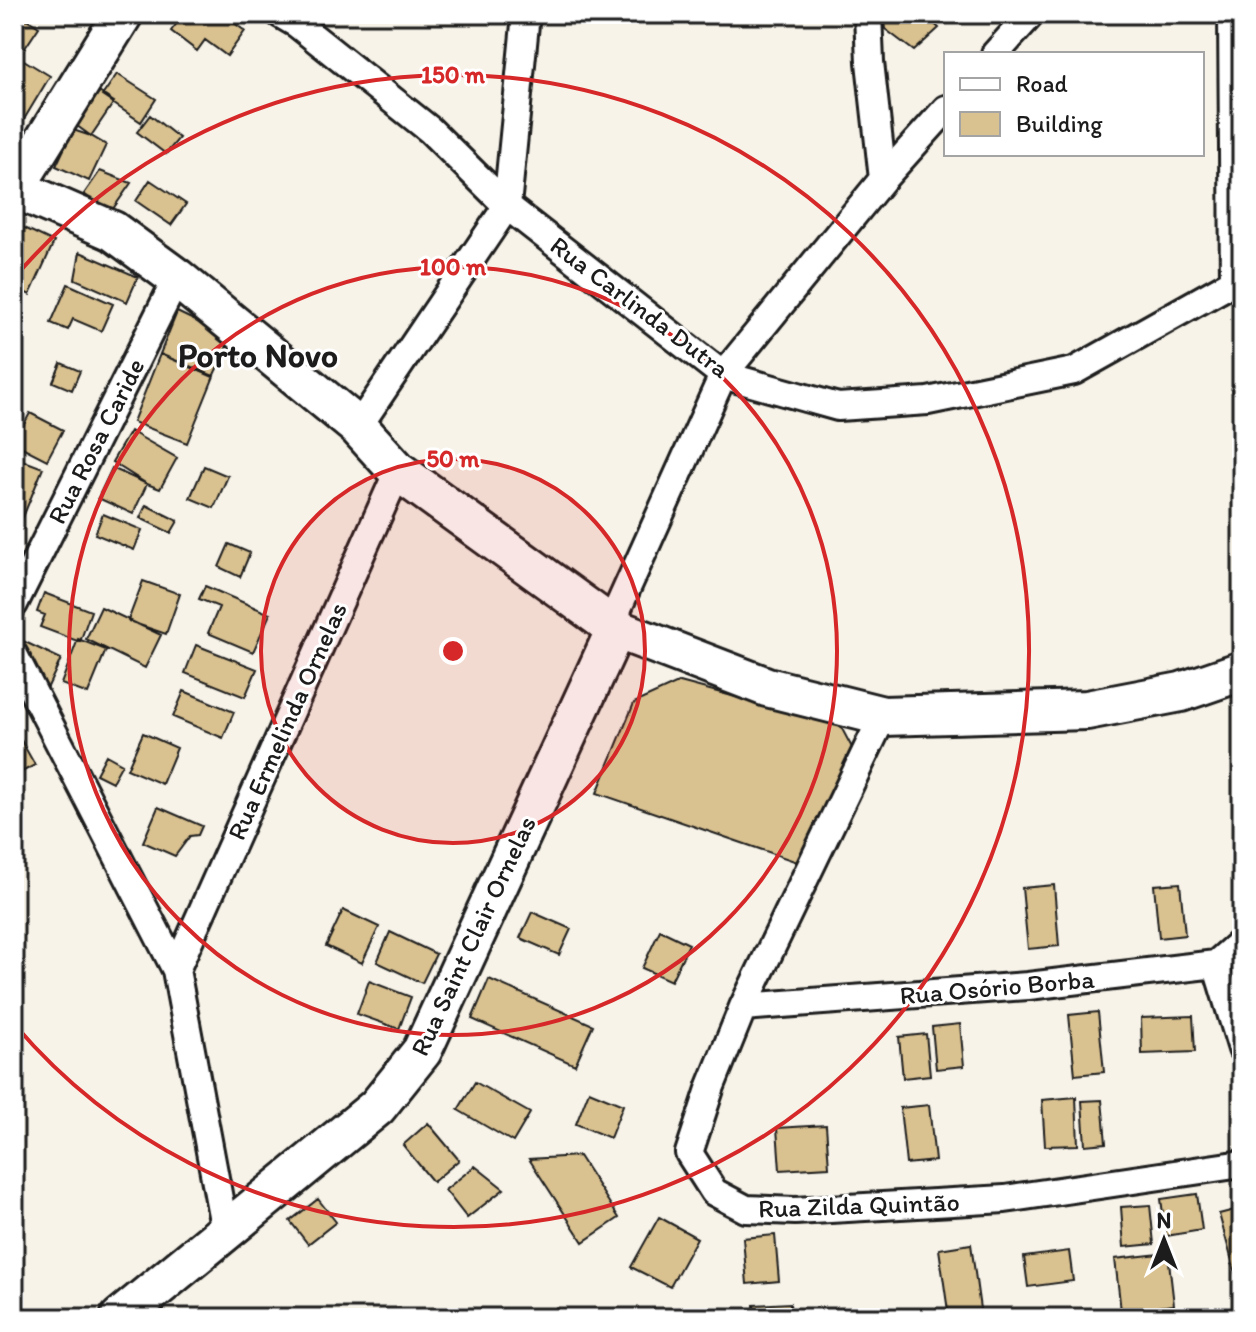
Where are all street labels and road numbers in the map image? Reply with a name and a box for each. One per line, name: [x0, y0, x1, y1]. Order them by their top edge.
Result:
street label: Rua Carlinda Dutra: [544, 229, 736, 385]
street label: Rua Rosa Caride: [41, 353, 151, 529]
street label: Rua Ermelinda Ornelas: [220, 597, 354, 845]
street label: Rua Saint Clair Ornelas: [403, 811, 543, 1061]
street label: Rua Osório Borba: [898, 963, 1096, 1011]
street label: Rua Zilda Quintão: [758, 1185, 960, 1225]

